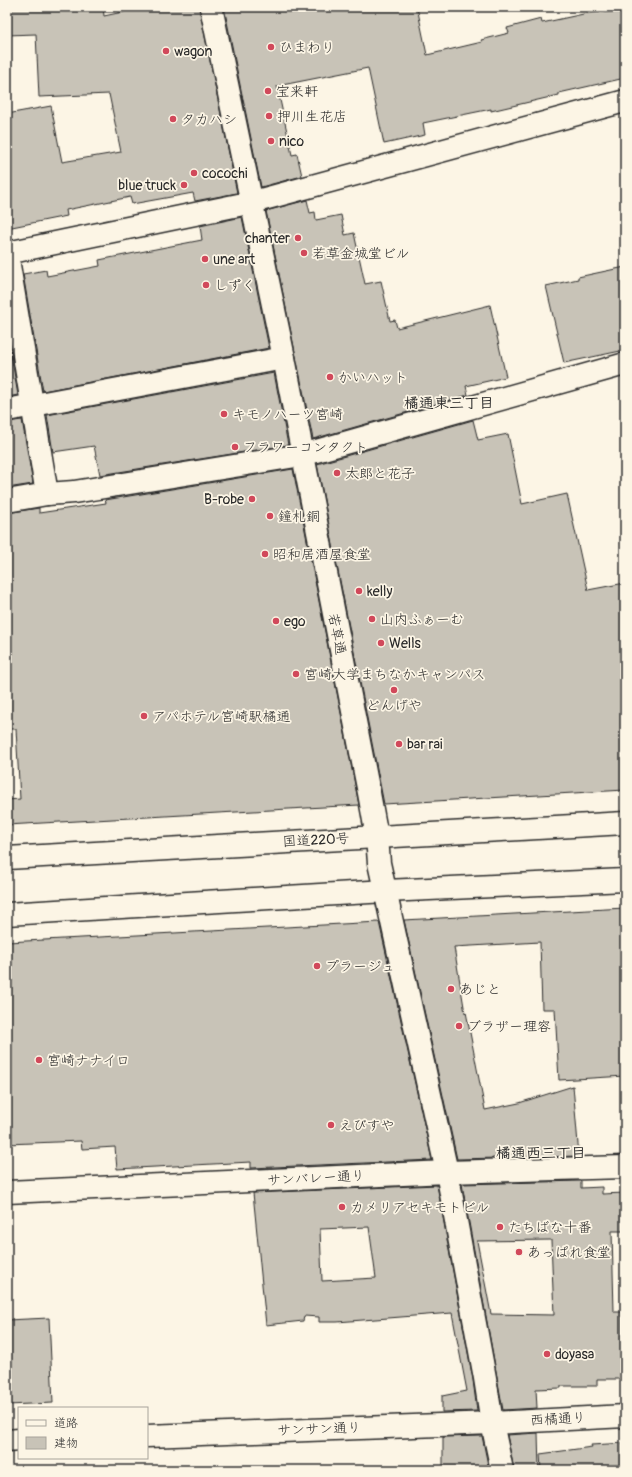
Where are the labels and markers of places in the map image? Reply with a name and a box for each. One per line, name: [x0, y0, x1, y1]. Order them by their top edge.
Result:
place label: ひまわり: [279, 39, 335, 56]
marker: ひまわり: [266, 42, 276, 52]
place label: wagon: [174, 43, 212, 60]
marker: wagon: [161, 46, 171, 56]
place label: 宝来軒: [276, 83, 318, 100]
marker: 宝来軒: [263, 86, 273, 96]
place label: 押川生花店: [277, 108, 347, 125]
place label: タカハシ: [181, 111, 237, 128]
marker: 押川生花店: [264, 111, 274, 121]
marker: タカハシ: [168, 114, 178, 124]
place label: nico: [279, 133, 305, 150]
marker: nico: [266, 136, 276, 146]
place label: cocochi: [202, 165, 248, 182]
marker: cocochi: [189, 168, 199, 178]
place label: blue truck: [118, 177, 176, 194]
marker: blue truck: [179, 180, 189, 190]
place label: chanter: [245, 230, 290, 247]
marker: chanter: [293, 233, 303, 243]
place label: 若草金城堂ビル: [312, 245, 410, 262]
marker: 若草金城堂ビル: [299, 248, 309, 258]
place label: une art: [213, 251, 255, 268]
marker: une art: [200, 254, 210, 264]
place label: しずく: [214, 277, 256, 294]
marker: しずく: [201, 280, 211, 290]
place label: かいハット: [338, 369, 408, 386]
marker: かいハット: [325, 372, 335, 382]
place label: キモノハーツ宮崎: [232, 406, 343, 423]
marker: キモノハーツ宮崎: [219, 409, 229, 419]
place label: フラワーコンタクト: [243, 439, 368, 456]
marker: フラワーコンタクト: [230, 442, 240, 452]
place label: 太郎と花子: [345, 465, 415, 482]
marker: 太郎と花子: [332, 468, 342, 478]
place label: B-robe: [204, 491, 244, 508]
marker: B-robe: [247, 494, 257, 504]
place label: 鐘札銅: [278, 508, 320, 525]
marker: 鐘札銅: [265, 511, 275, 521]
place label: 昭和居酒屋食堂: [273, 546, 371, 563]
marker: 昭和居酒屋食堂: [260, 549, 270, 559]
place label: kelly: [367, 583, 392, 600]
marker: kelly: [354, 586, 364, 596]
place label: 山内ふぁーむ: [380, 611, 464, 628]
place label: ego: [284, 613, 306, 630]
marker: 山内ふぁーむ: [367, 614, 377, 624]
marker: ego: [271, 616, 281, 626]
place label: Wells: [389, 635, 422, 652]
marker: Wells: [376, 638, 386, 648]
place label: 宮崎大学まちなかキャンパス: [304, 666, 485, 683]
marker: 宮崎大学まちなかキャンパス: [291, 669, 301, 679]
marker: どんげや: [389, 685, 399, 695]
place label: どんげや: [366, 697, 422, 714]
place label: アパホテル宮崎駅橘通: [152, 708, 291, 725]
marker: アパホテル宮崎駅橘通: [139, 711, 149, 721]
place label: bar rai: [407, 736, 443, 753]
marker: bar rai: [394, 739, 404, 749]
place label: プラージュ: [325, 958, 395, 975]
marker: プラージュ: [312, 961, 322, 971]
place label: あじと: [459, 981, 501, 998]
marker: あじと: [446, 984, 456, 994]
place label: ブラザー理容: [467, 1018, 551, 1035]
marker: ブラザー理容: [454, 1021, 464, 1031]
place label: 宮崎ナナイロ: [47, 1052, 130, 1069]
marker: 宮崎ナナイロ: [34, 1055, 44, 1065]
place label: えびすや: [339, 1117, 395, 1134]
marker: えびすや: [326, 1120, 336, 1130]
place label: カメリアセキモトビル: [350, 1199, 489, 1216]
marker: カメリアセキモトビル: [337, 1202, 347, 1212]
place label: たちばな十番: [508, 1219, 592, 1236]
marker: たちばな十番: [495, 1222, 505, 1232]
place label: あっぱれ食堂: [527, 1244, 611, 1261]
marker: あっぱれ食堂: [514, 1247, 524, 1257]
place label: doyasa: [555, 1346, 594, 1363]
marker: doyasa: [542, 1349, 552, 1359]

